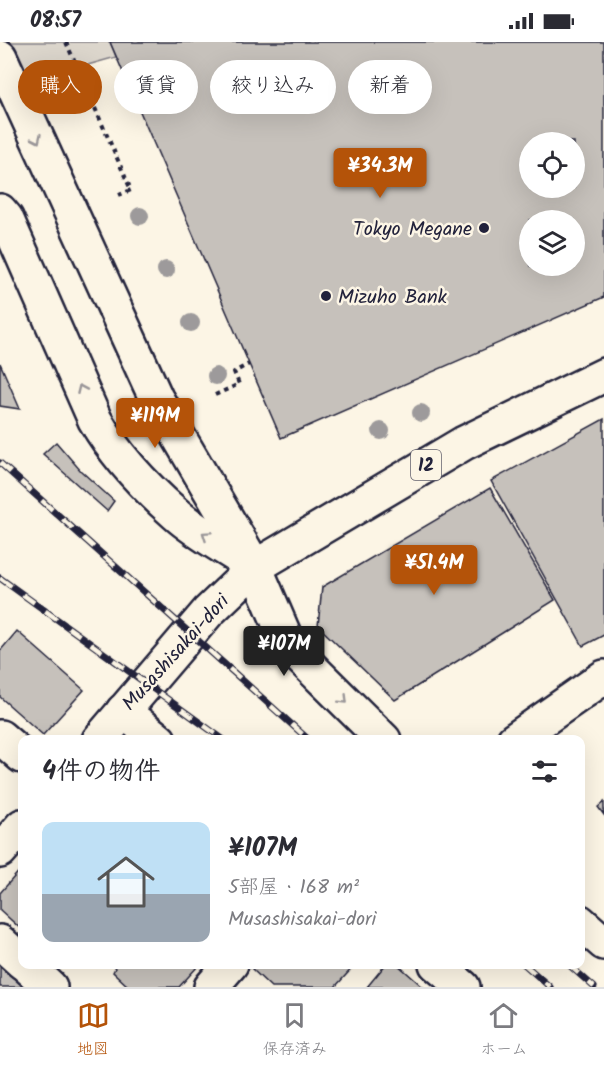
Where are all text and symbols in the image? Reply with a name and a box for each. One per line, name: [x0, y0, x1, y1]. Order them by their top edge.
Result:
text: 08:57: [30, 4, 81, 39]
chip: 購入: [18, 60, 102, 114]
chip: 賃貸: [114, 60, 198, 114]
chip: 絞り込み: [210, 60, 336, 114]
chip: 新着: [348, 60, 432, 114]
map controls: [519, 132, 585, 276]
button: locate: [519, 132, 585, 198]
one-way arrow: [30, 133, 42, 144]
pin: ¥34.3M: [331, 148, 429, 199]
text: ¥34.3M: [348, 151, 412, 183]
button: layers: [519, 210, 585, 276]
place label: Tokyo Megane: [353, 214, 472, 246]
marker: Tokyo Megane: [477, 221, 491, 235]
place label: Mizuho Bank: [338, 282, 448, 314]
marker: Mizuho Bank: [319, 289, 333, 303]
one-way arrow: [76, 385, 88, 396]
pin: ¥119M: [113, 398, 197, 449]
text: ¥119M: [130, 401, 180, 433]
road number: 12: [411, 450, 441, 480]
one-way arrow: [202, 531, 213, 542]
pin: ¥51.4M: [385, 545, 483, 596]
text: ¥51.4M: [404, 548, 464, 580]
street label: Musashisakai-dori: [115, 587, 239, 719]
pin: ¥107M: [242, 626, 326, 677]
text: ¥107M: [257, 629, 311, 661]
one-way arrow: [337, 693, 348, 704]
text: 4件の物件: [42, 751, 160, 793]
icon: filters: [528, 755, 561, 788]
text: ¥107M: [228, 828, 297, 870]
icon: home: [90, 846, 162, 918]
text: 5部屋 · 168 m²: [228, 872, 359, 904]
text: Musashisakai-dori: [228, 904, 376, 936]
tab: 地図: [77, 999, 110, 1062]
tab: 保存済み: [263, 999, 327, 1062]
tab: ホーム: [480, 999, 527, 1062]

